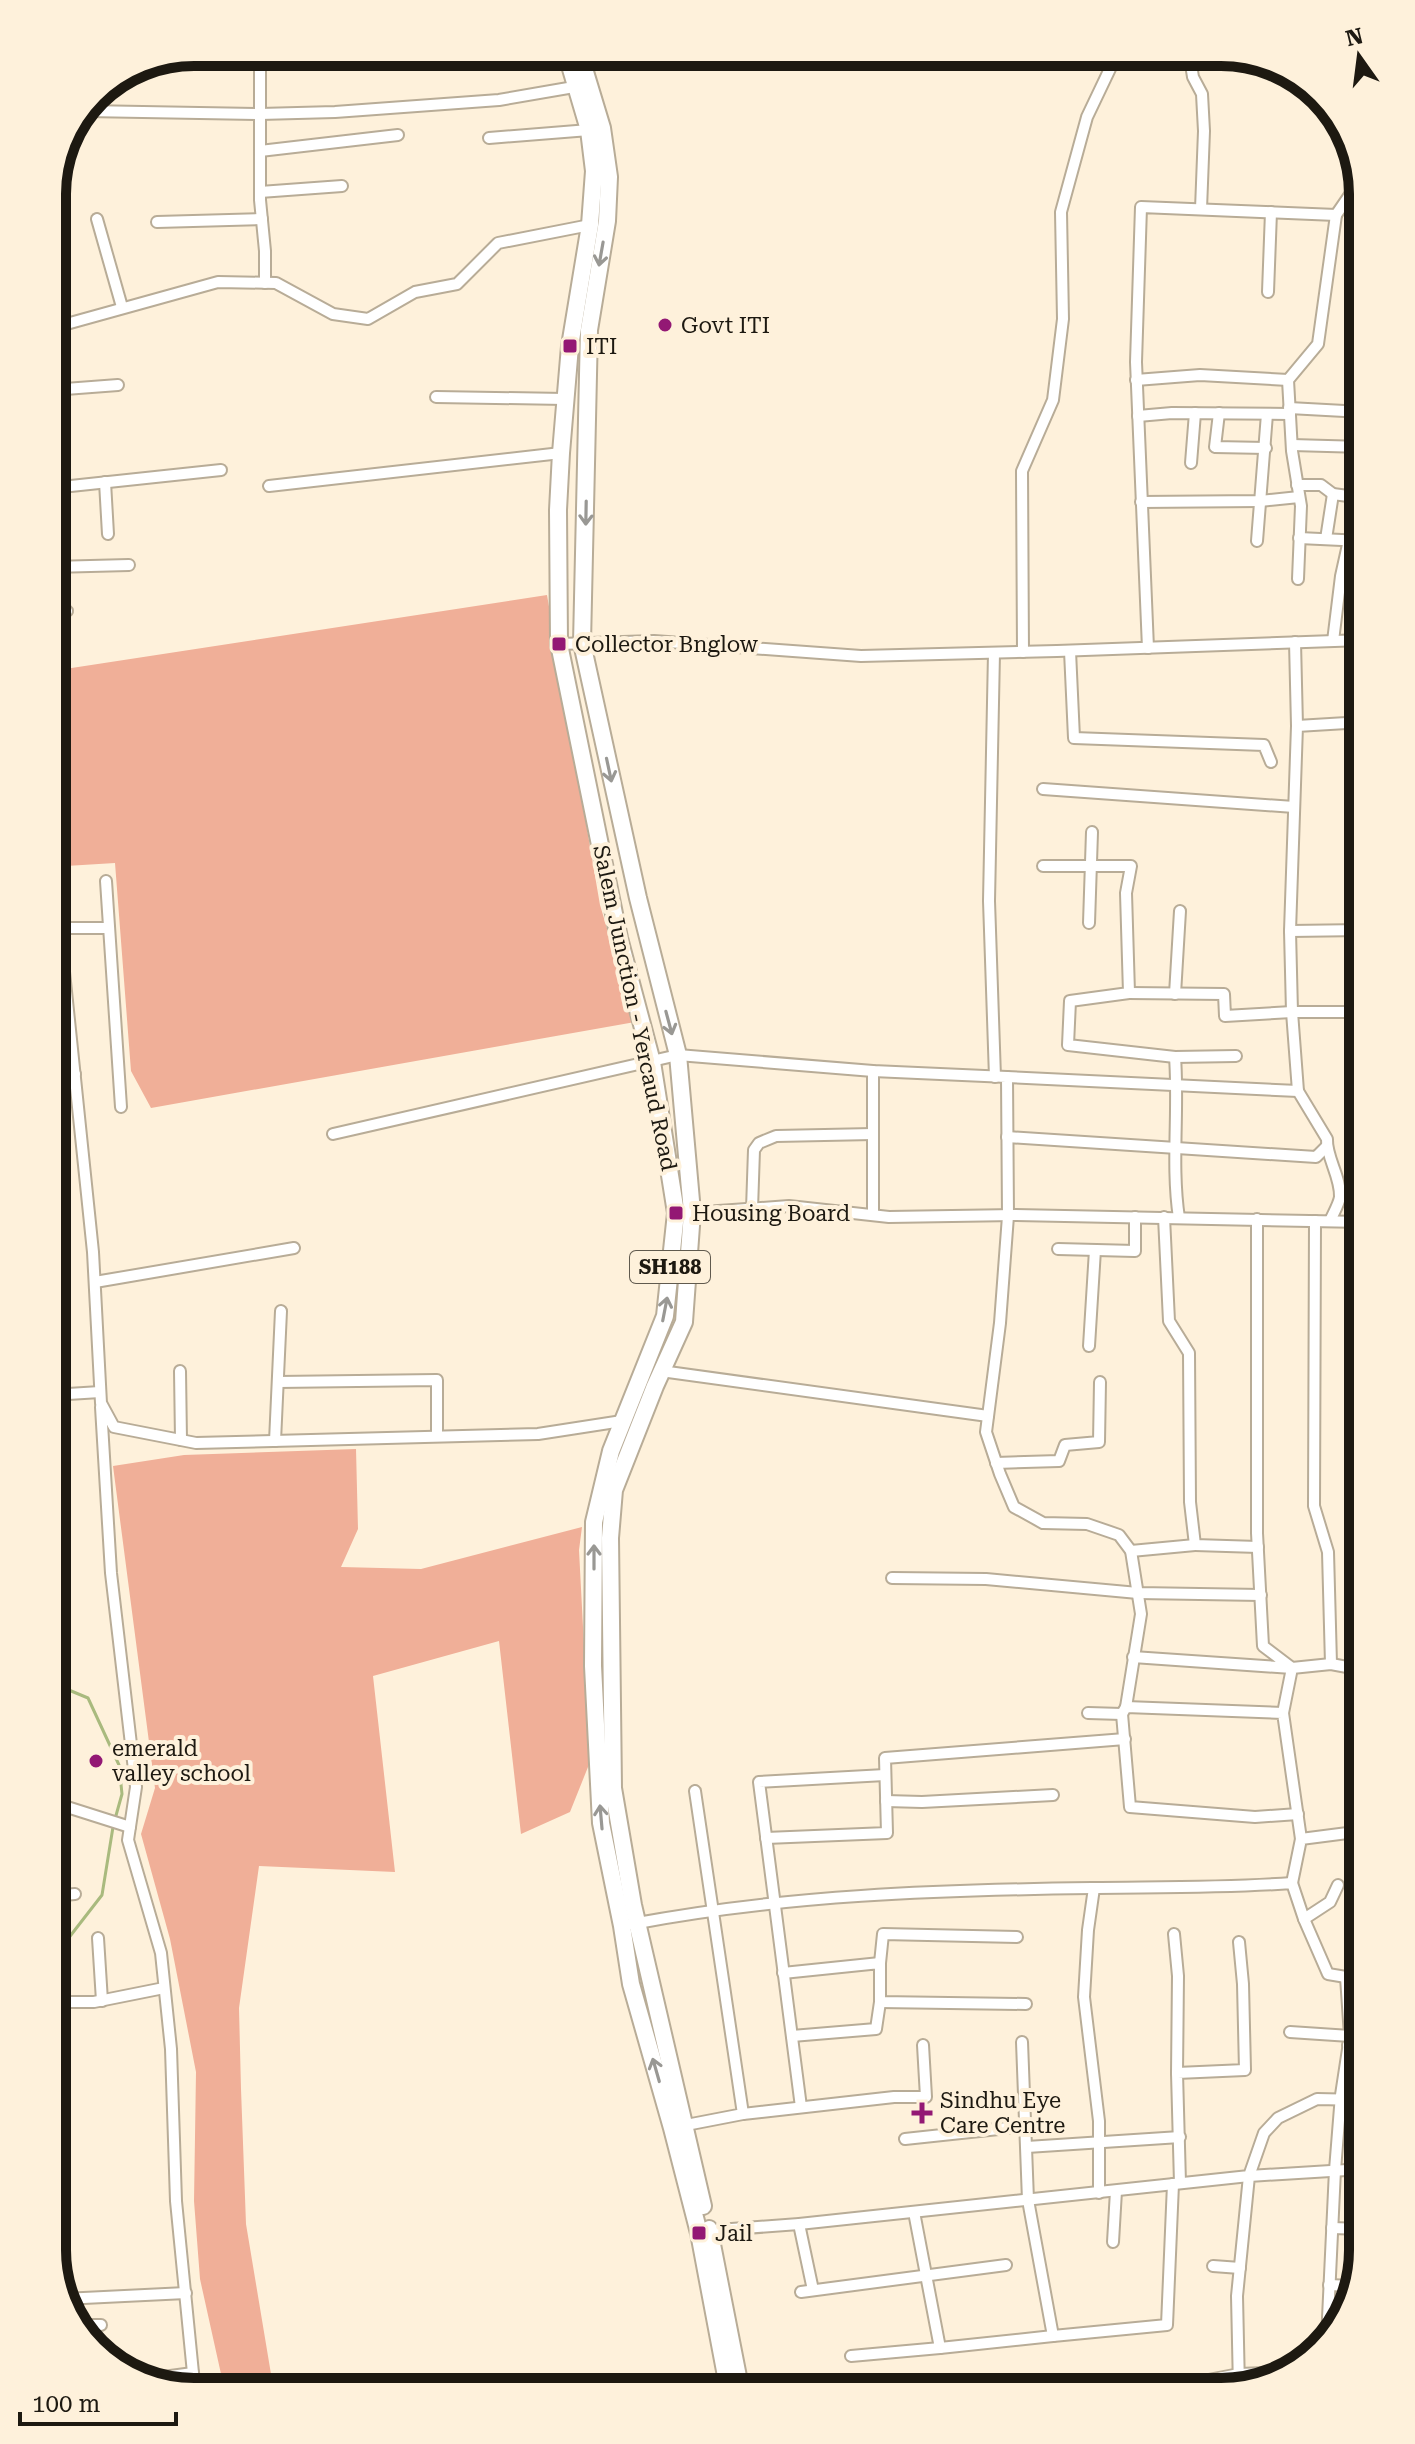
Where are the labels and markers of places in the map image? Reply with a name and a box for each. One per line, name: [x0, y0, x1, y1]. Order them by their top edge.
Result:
place label: Govt ITI: [681, 313, 770, 338]
marker: Govt ITI: [656, 316, 674, 334]
place label: ITI: [586, 334, 617, 359]
marker: ITI: [561, 337, 579, 355]
place label: Collector Bnglow: [575, 632, 759, 657]
marker: Collector Bnglow: [550, 635, 568, 653]
place label: Housing Board: [692, 1201, 850, 1226]
marker: Housing Board: [667, 1204, 685, 1222]
place label: emerald valley school: [112, 1736, 251, 1786]
marker: emerald valley school: [87, 1752, 105, 1770]
place label: Sindhu Eye Care Centre: [940, 2088, 1065, 2138]
marker: Sindhu Eye Care Centre: [911, 2102, 933, 2124]
place label: Jail: [715, 2221, 753, 2246]
marker: Jail: [690, 2224, 708, 2242]

